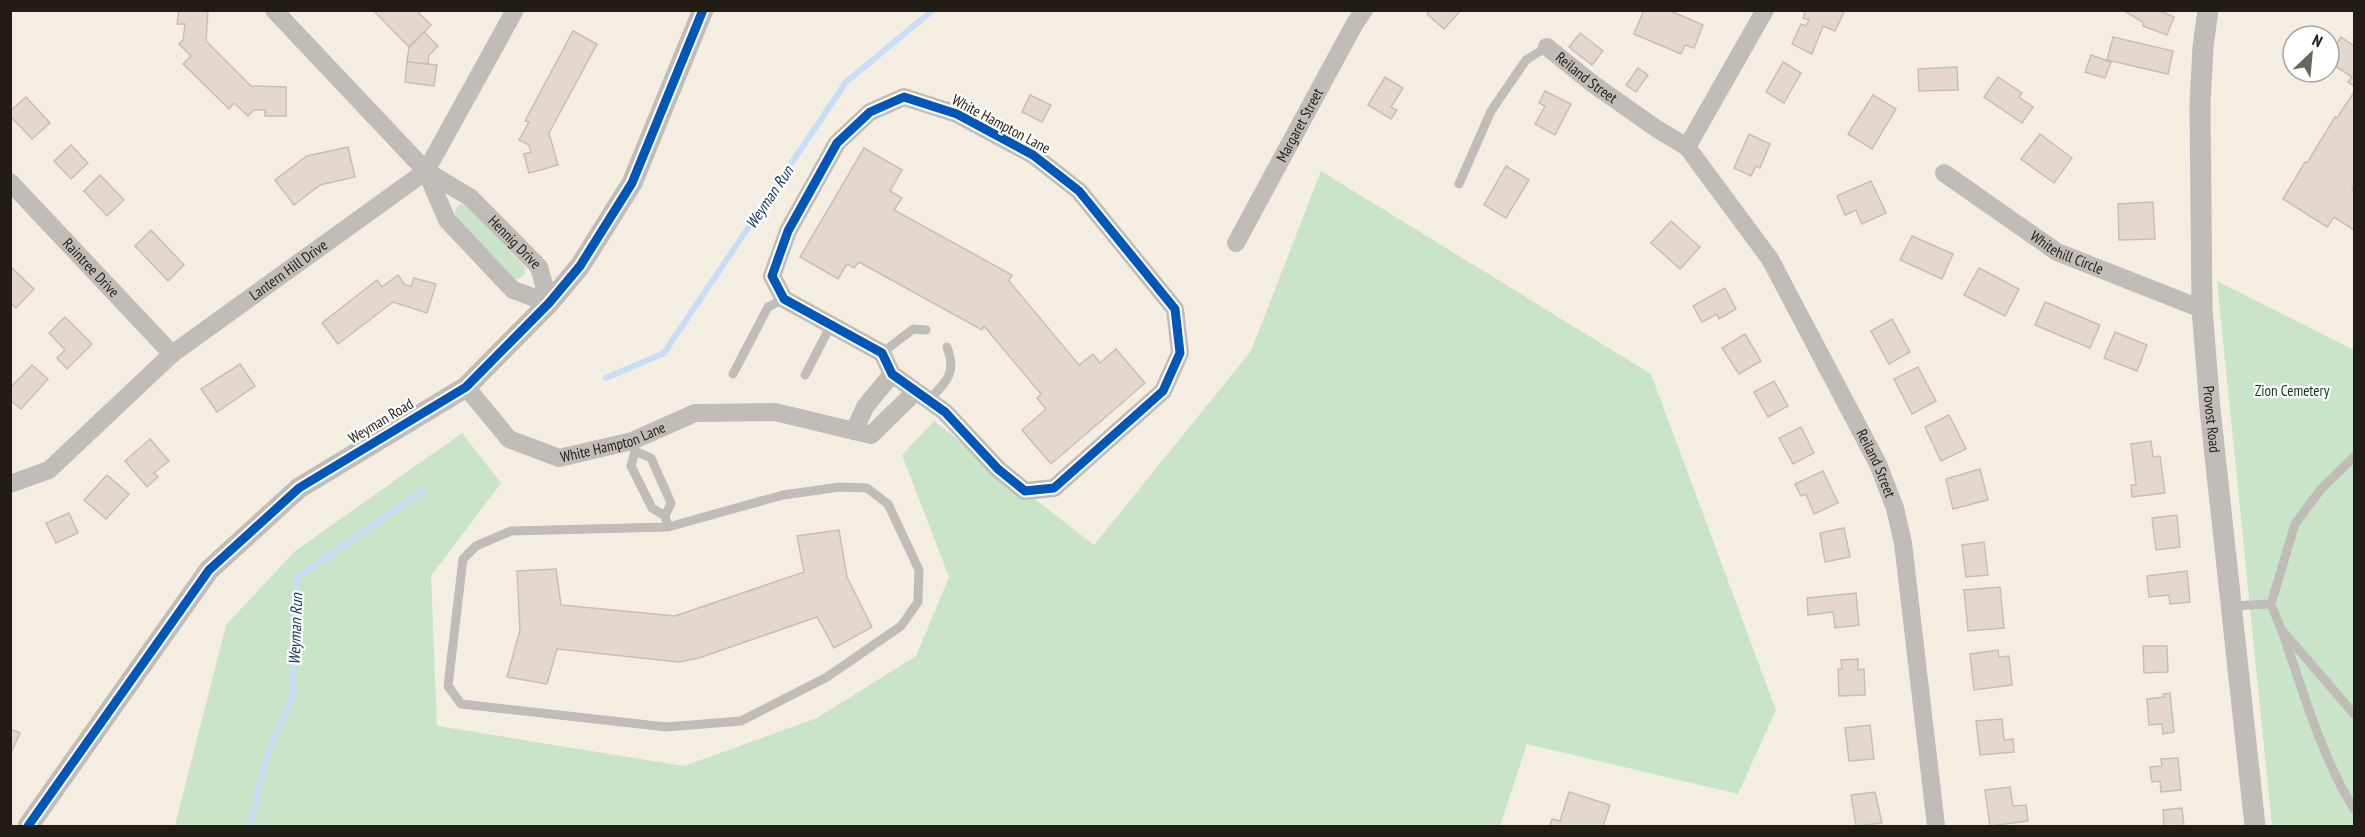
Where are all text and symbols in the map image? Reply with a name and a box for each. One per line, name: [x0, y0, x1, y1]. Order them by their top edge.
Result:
north arrow: [2281, 24, 2341, 84]
text: N: [2309, 30, 2326, 51]
street label: Reiland Street: [1552, 48, 1621, 107]
street label: Margaret Street: [1272, 85, 1327, 165]
street label: White Hampton Lane: [949, 90, 1054, 157]
water label: Weyman Run: [741, 161, 798, 232]
street label: Hennig Drive: [484, 211, 545, 273]
street label: Whitehill Circle: [2027, 226, 2106, 278]
street label: Raintree Drive: [59, 234, 124, 301]
street label: Lantern Hill Drive: [245, 235, 331, 304]
park label: Zion Cemetery: [2255, 381, 2330, 400]
street label: Provost Road: [2199, 385, 2225, 454]
street label: Weyman Road: [345, 394, 417, 447]
street label: White Hampton Lane: [558, 417, 668, 466]
street label: Reiland Street: [1852, 426, 1900, 500]
water label: Weyman Run: [284, 592, 306, 665]

